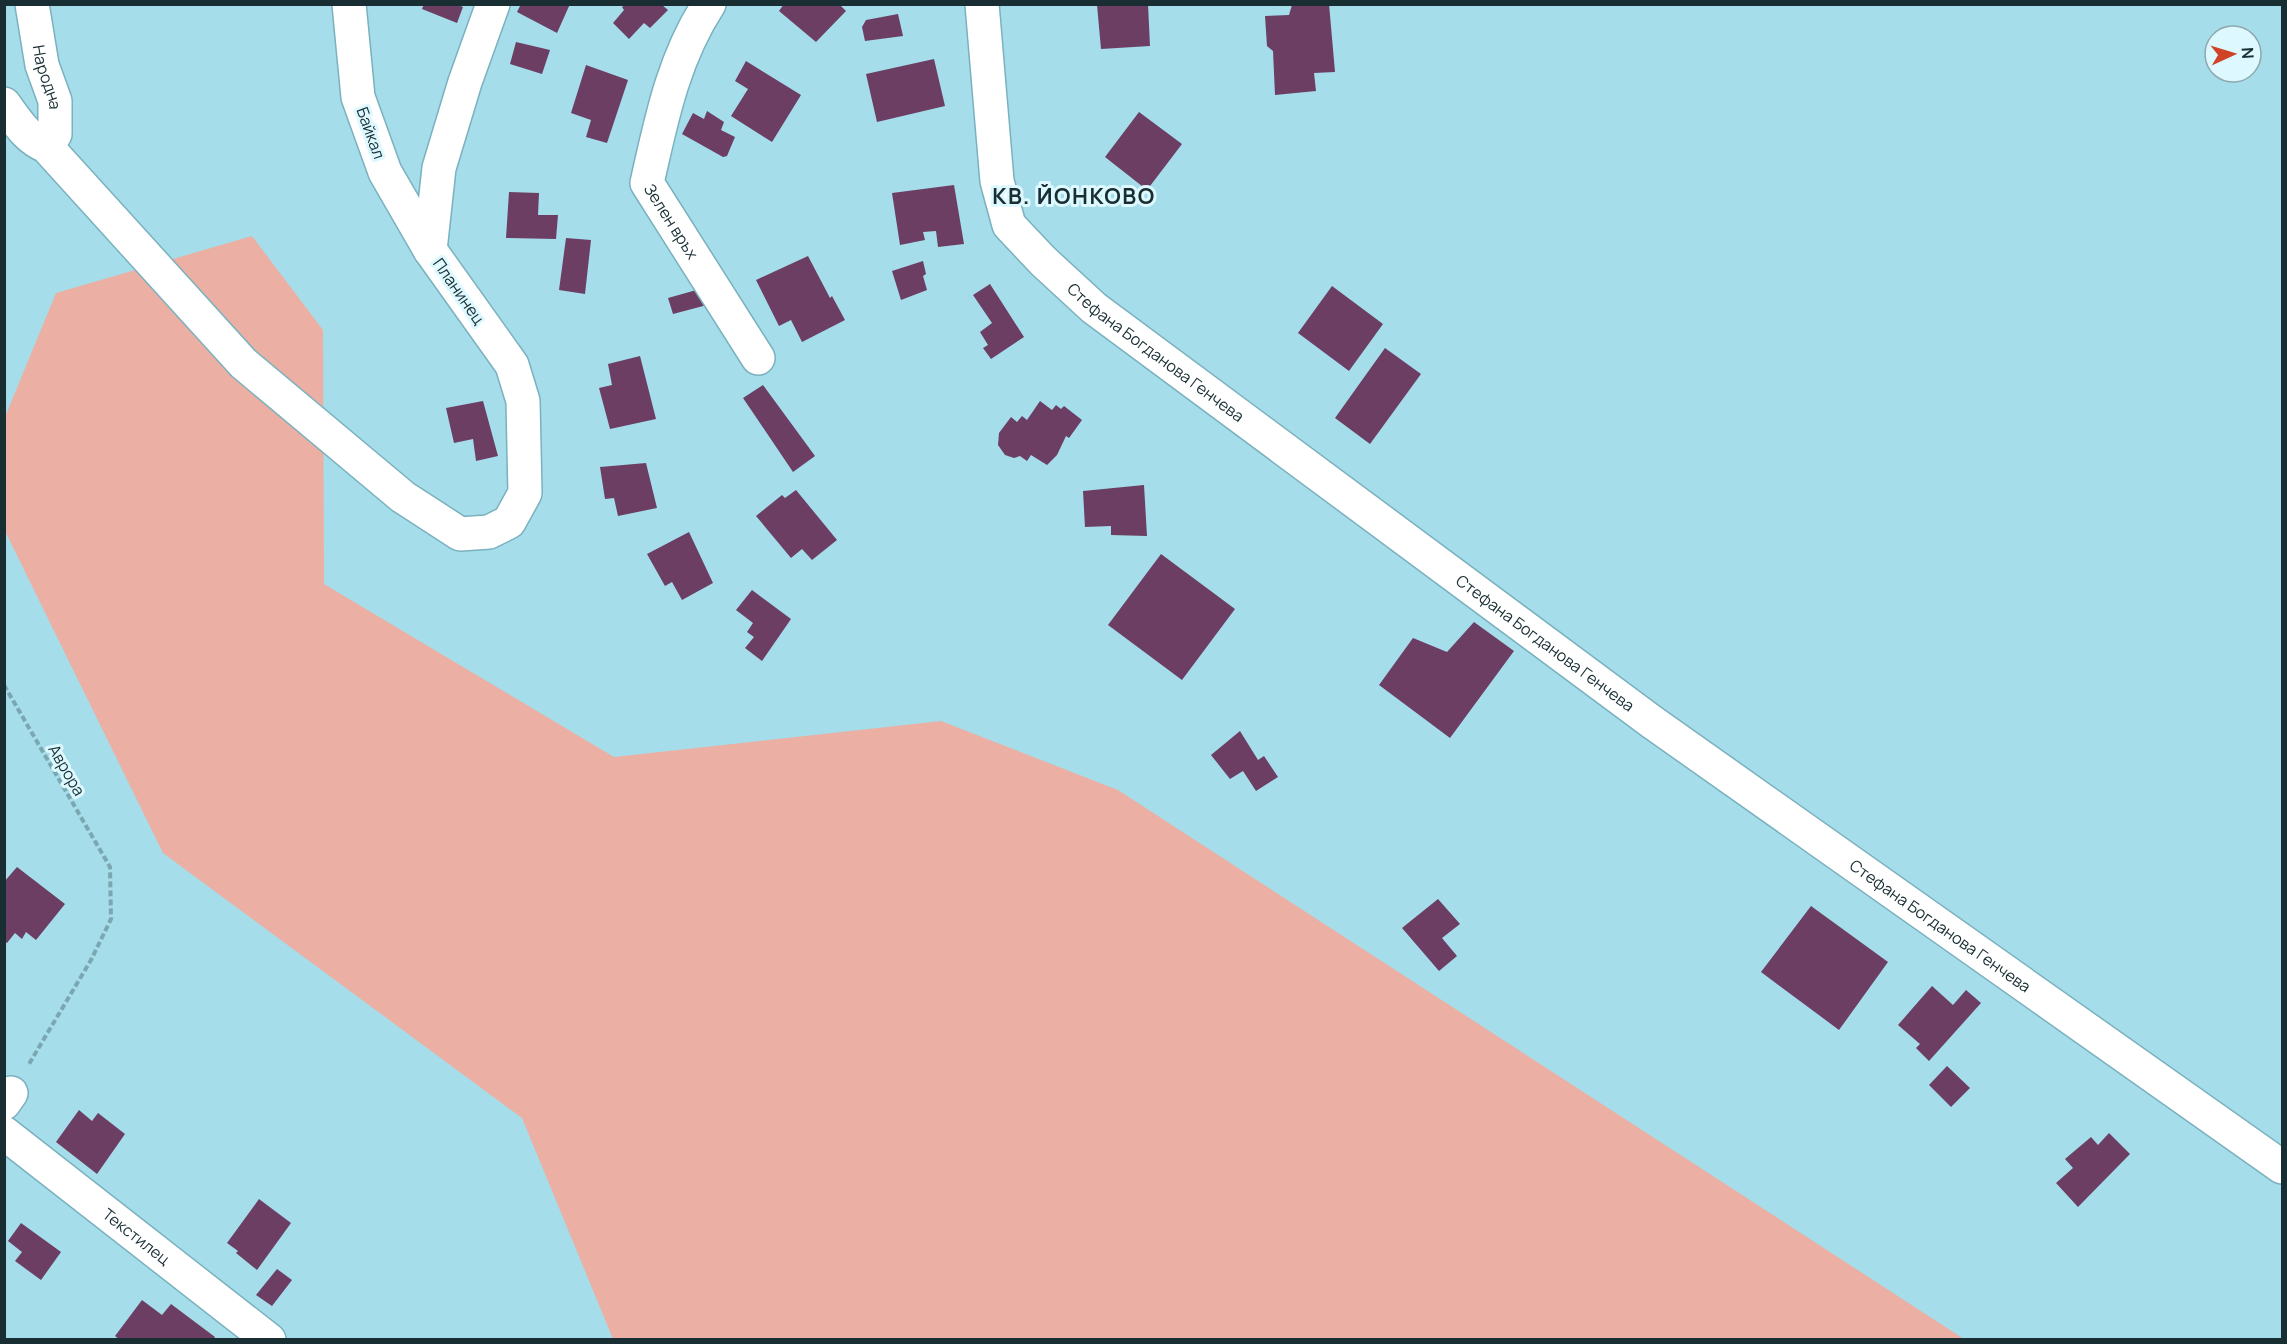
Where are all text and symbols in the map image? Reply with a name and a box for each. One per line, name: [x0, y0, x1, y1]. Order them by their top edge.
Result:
north arrow: [2203, 24, 2263, 84]
street label: Народна: [28, 43, 66, 109]
text: N: [2237, 46, 2259, 59]
street label: Байкал: [351, 104, 391, 162]
street label: Зелен връх: [639, 179, 704, 264]
district label: КВ. ЙОНКОВО: [992, 181, 1156, 211]
street label: Планинец: [428, 253, 490, 329]
street label: Стефана Богданова Генчева: [1063, 278, 1249, 427]
street label: Стефана Богданова Генчева: [1451, 569, 1639, 716]
street label: Аврора: [43, 740, 91, 800]
street label: Стефана Богданова Генчева: [1845, 854, 2035, 997]
street label: Текстилец: [98, 1203, 175, 1270]

